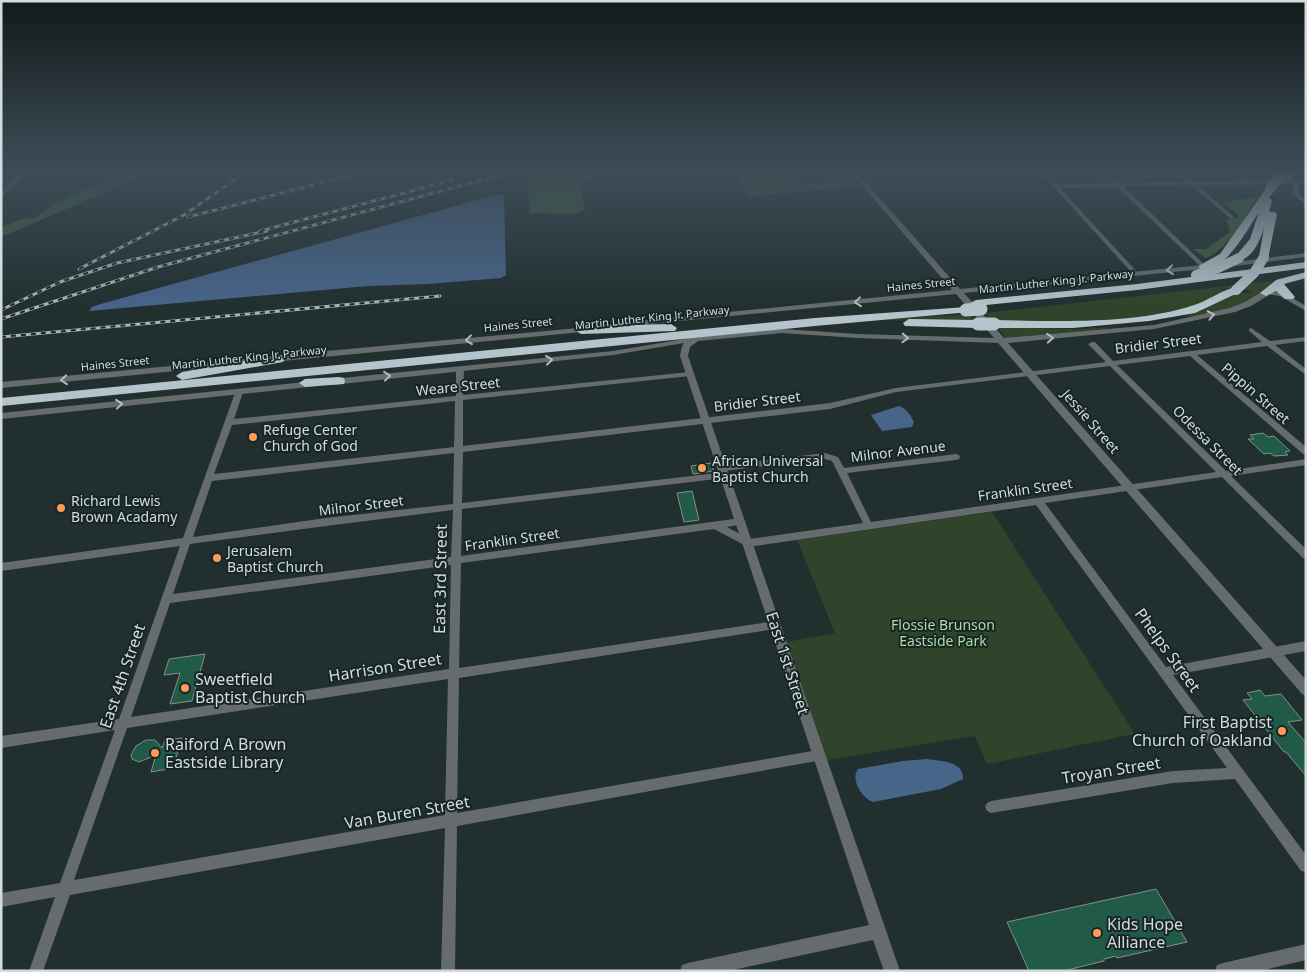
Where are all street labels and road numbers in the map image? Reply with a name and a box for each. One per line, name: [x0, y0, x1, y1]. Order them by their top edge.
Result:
street label: Martin Luther King Jr. Parkway: [978, 265, 1134, 297]
street label: Haines Street: [886, 273, 956, 295]
street label: Martin Luther King Jr. Parkway: [574, 301, 730, 333]
street label: Haines Street: [483, 313, 553, 335]
street label: Bridier Street: [1114, 328, 1202, 358]
street label: Martin Luther King Jr. Parkway: [171, 341, 327, 373]
street label: Haines Street: [80, 352, 150, 374]
street label: Pippin Street: [1218, 358, 1294, 428]
street label: Weare Street: [415, 372, 501, 400]
street label: Jessie Street: [1056, 383, 1124, 457]
street label: Bridier Street: [713, 386, 801, 416]
street label: Odessa Street: [1169, 401, 1247, 479]
street label: Milnor Avenue: [849, 436, 947, 466]
street label: Franklin Street: [976, 473, 1074, 505]
street label: Milnor Street: [317, 490, 405, 520]
street label: Franklin Street: [463, 523, 561, 555]
street label: East 3rd Street: [428, 524, 452, 634]
street label: Phelps Street: [1130, 603, 1206, 697]
street label: East 1st Street: [761, 609, 815, 717]
street label: East 4th Street: [94, 621, 150, 731]
street label: Harrison Street: [327, 647, 443, 687]
street label: Troyan Street: [1060, 751, 1162, 789]
street label: Van Buren Street: [343, 790, 471, 834]

